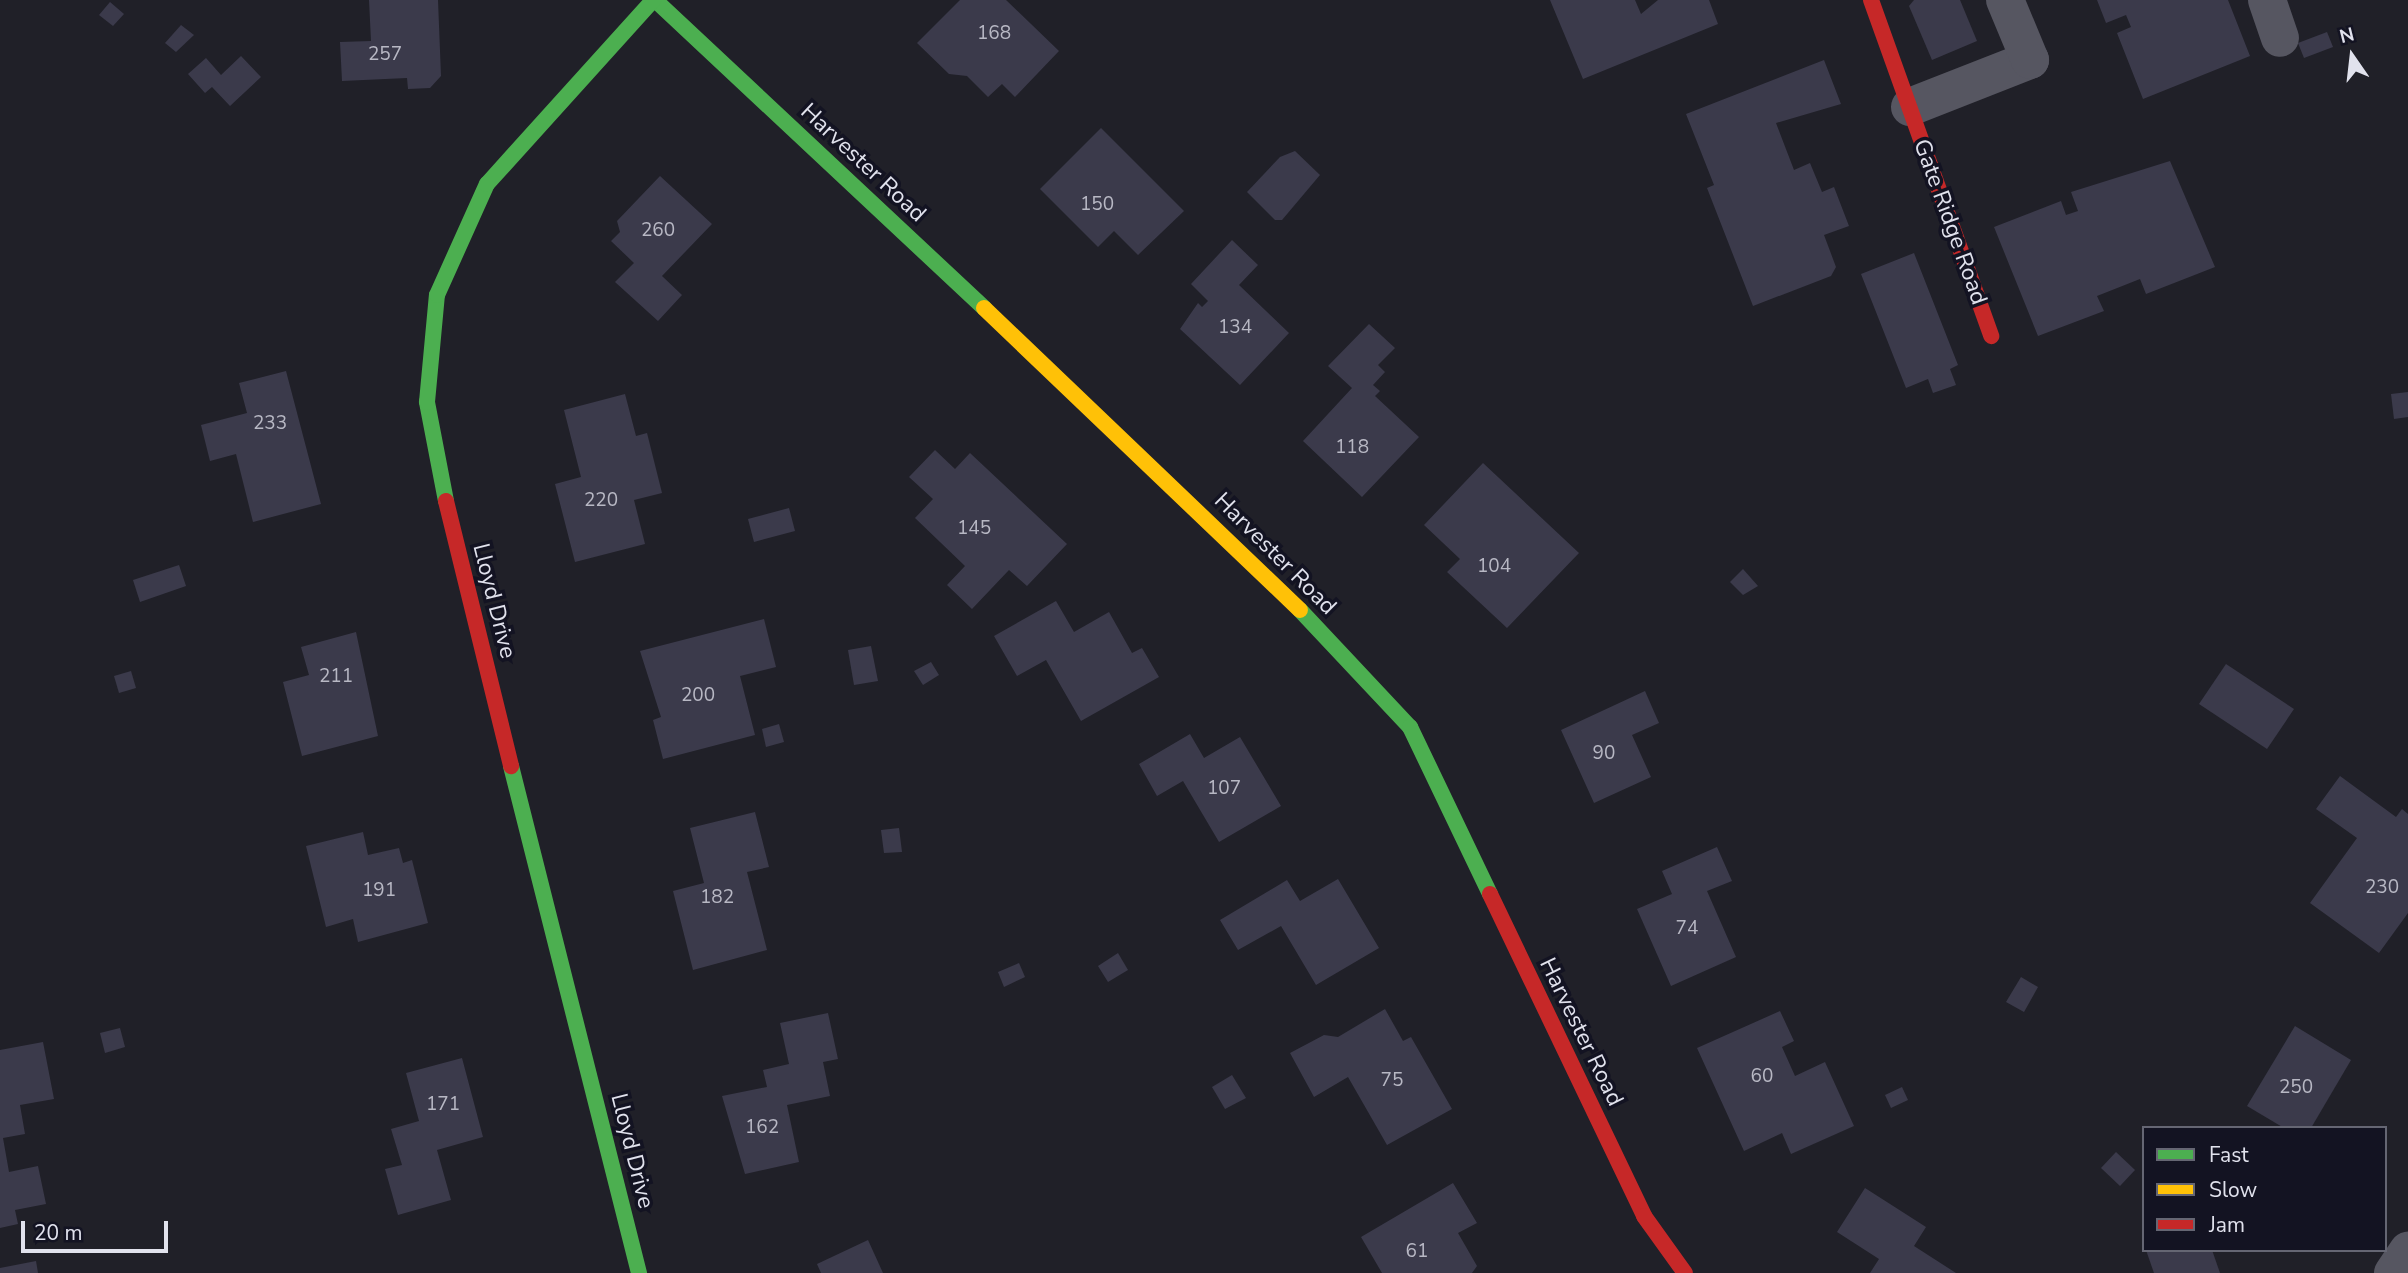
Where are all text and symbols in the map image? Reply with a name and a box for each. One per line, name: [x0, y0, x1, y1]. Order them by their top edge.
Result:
north arrow: [2317, 21, 2387, 91]
text: N: [2337, 21, 2357, 50]
house number: 168: [977, 23, 1011, 45]
house number: 257: [368, 44, 402, 66]
street label: Harvester Road: [795, 98, 931, 228]
street label: Gate Ridge Road: [1907, 135, 1993, 309]
house number: 150: [1080, 194, 1114, 216]
house number: 260: [641, 220, 675, 242]
house number: 134: [1218, 317, 1252, 339]
house number: 233: [253, 413, 287, 435]
house number: 118: [1335, 437, 1369, 459]
street label: Harvester Road: [1208, 487, 1342, 621]
house number: 220: [584, 490, 618, 512]
house number: 145: [957, 518, 991, 540]
street label: Lloyd Drive: [466, 541, 522, 661]
house number: 104: [1477, 556, 1511, 578]
house number: 211: [319, 666, 353, 688]
house number: 200: [681, 685, 715, 707]
house number: 90: [1593, 743, 1615, 765]
house number: 107: [1207, 778, 1241, 800]
house number: 230: [2365, 877, 2399, 899]
house number: 191: [362, 880, 396, 902]
house number: 182: [700, 887, 734, 909]
house number: 74: [1676, 918, 1698, 940]
street label: Harvester Road: [1533, 953, 1629, 1111]
house number: 60: [1751, 1066, 1773, 1088]
house number: 75: [1381, 1070, 1403, 1092]
house number: 250: [2279, 1077, 2313, 1099]
street label: Lloyd Drive: [604, 1091, 660, 1211]
house number: 171: [426, 1094, 460, 1116]
house number: 162: [745, 1117, 779, 1139]
legend: [2142, 1126, 2387, 1252]
text: Fast: [2209, 1141, 2249, 1169]
text: Slow: [2209, 1176, 2257, 1204]
scale bar: [24, 1206, 172, 1250]
text: Jam: [2209, 1211, 2245, 1239]
text: 20 m: [34, 1219, 83, 1247]
house number: 61: [1406, 1241, 1428, 1263]

